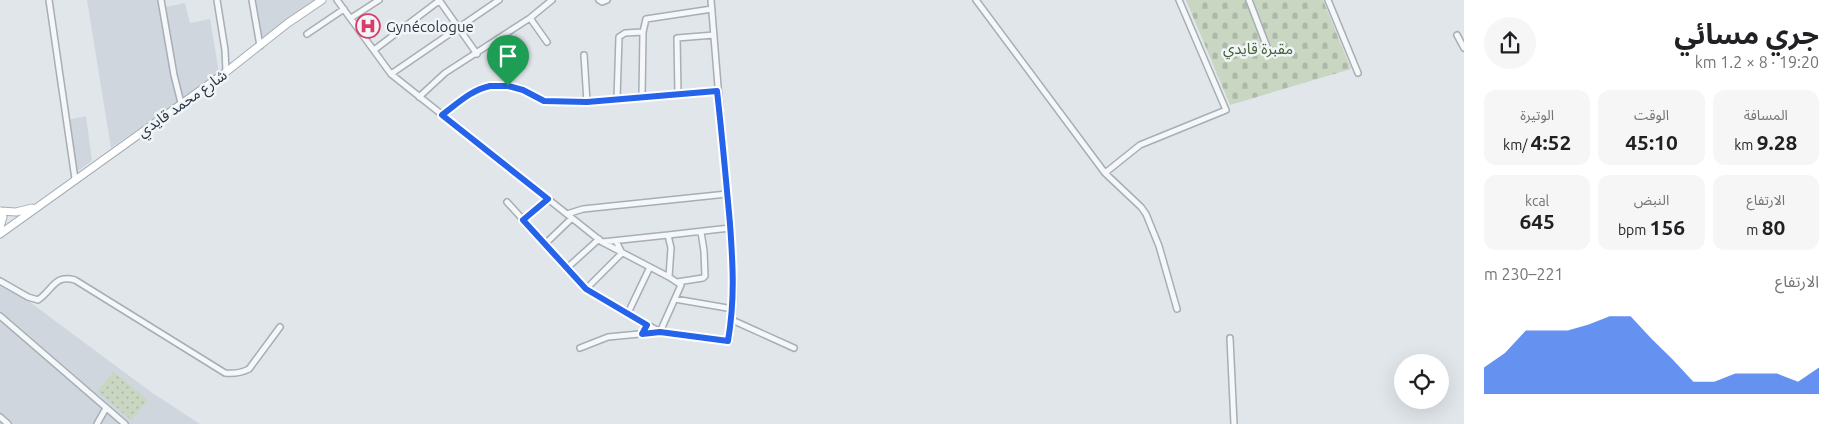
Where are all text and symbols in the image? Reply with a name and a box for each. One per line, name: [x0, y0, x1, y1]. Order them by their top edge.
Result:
hospital icon: Gynécologue: [355, 13, 381, 39]
button: share: [1484, 17, 1536, 69]
place label: Gynécologue: [386, 18, 474, 35]
text: جري مسائي: [1674, 18, 1819, 49]
pin: [487, 35, 529, 86]
park label: مقبرة قايدي: [1223, 40, 1293, 60]
icon: arrive: [494, 42, 522, 70]
text: 19:20 · 8 × 1.2 km: [1695, 53, 1819, 71]
street label: شارع محمد قايدي: [134, 66, 232, 143]
text: الوتيرة: [1520, 107, 1554, 123]
text: الوقت: [1634, 107, 1669, 123]
text: المسافة: [1744, 107, 1788, 123]
text: 4:52: [1531, 130, 1571, 154]
text: 45:10: [1625, 130, 1678, 154]
text: 9.28: [1757, 130, 1797, 154]
text: /km: [1503, 137, 1531, 153]
text: km: [1734, 137, 1757, 153]
text: النبض: [1634, 192, 1669, 208]
text: الارتفاع: [1747, 192, 1785, 208]
text: kcal: [1525, 193, 1549, 209]
text: 645: [1519, 209, 1555, 233]
text: 156: [1650, 215, 1685, 239]
text: 80: [1762, 215, 1785, 239]
text: bpm: [1618, 222, 1650, 238]
text: m: [1746, 222, 1762, 238]
text: 221–230 m: [1484, 265, 1564, 283]
text: الارتفاع: [1775, 272, 1819, 290]
map controls: [1394, 354, 1449, 409]
button: locate: [1394, 354, 1449, 409]

